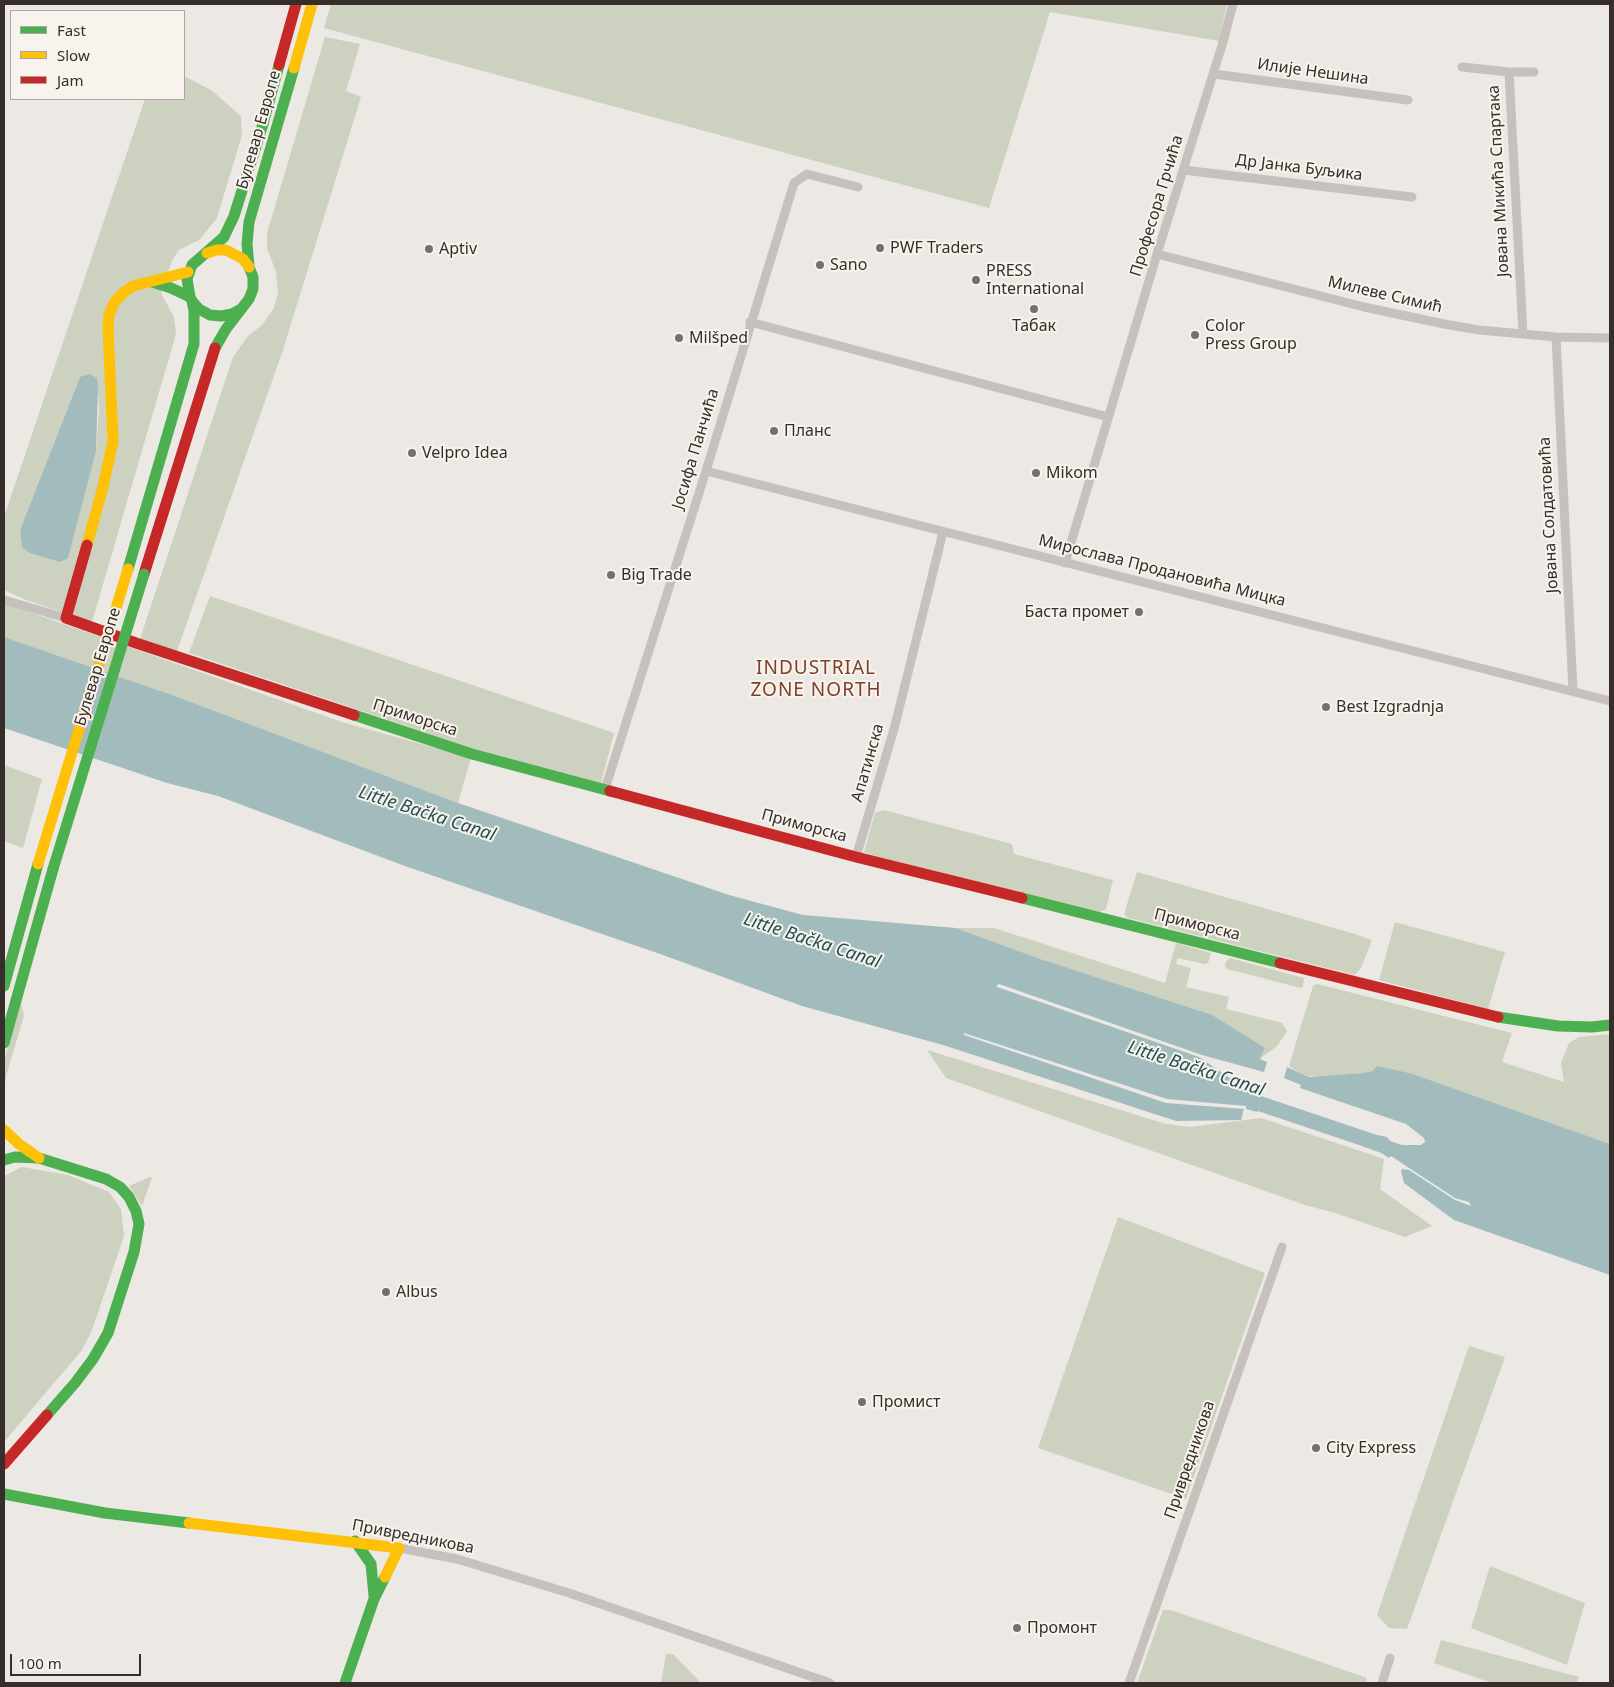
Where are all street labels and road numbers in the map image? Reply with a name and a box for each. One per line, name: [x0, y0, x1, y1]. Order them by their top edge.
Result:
street label: Илије Нешина: [1256, 55, 1370, 89]
street label: Булевар Европе: [233, 68, 285, 192]
street label: Јована Микића Спартака: [1484, 84, 1514, 278]
street label: Професора Грчића: [1126, 133, 1188, 279]
street label: Др Јанка Буљика: [1234, 151, 1364, 185]
street label: Милеве Симић: [1326, 272, 1444, 318]
street label: Јосифа Панчића: [669, 386, 723, 512]
street label: Јована Солдатовића: [1535, 436, 1563, 594]
street label: Мирослава Продановића Мицка: [1037, 531, 1287, 611]
street label: Булевар Европе: [71, 606, 125, 728]
street label: Приморска: [370, 695, 460, 741]
street label: Апатинска: [848, 722, 888, 804]
street label: Приморска: [759, 805, 849, 847]
street label: Приморска: [1152, 905, 1242, 945]
street label: Привредникова: [1161, 1398, 1219, 1522]
street label: Привредникова: [350, 1516, 476, 1558]

